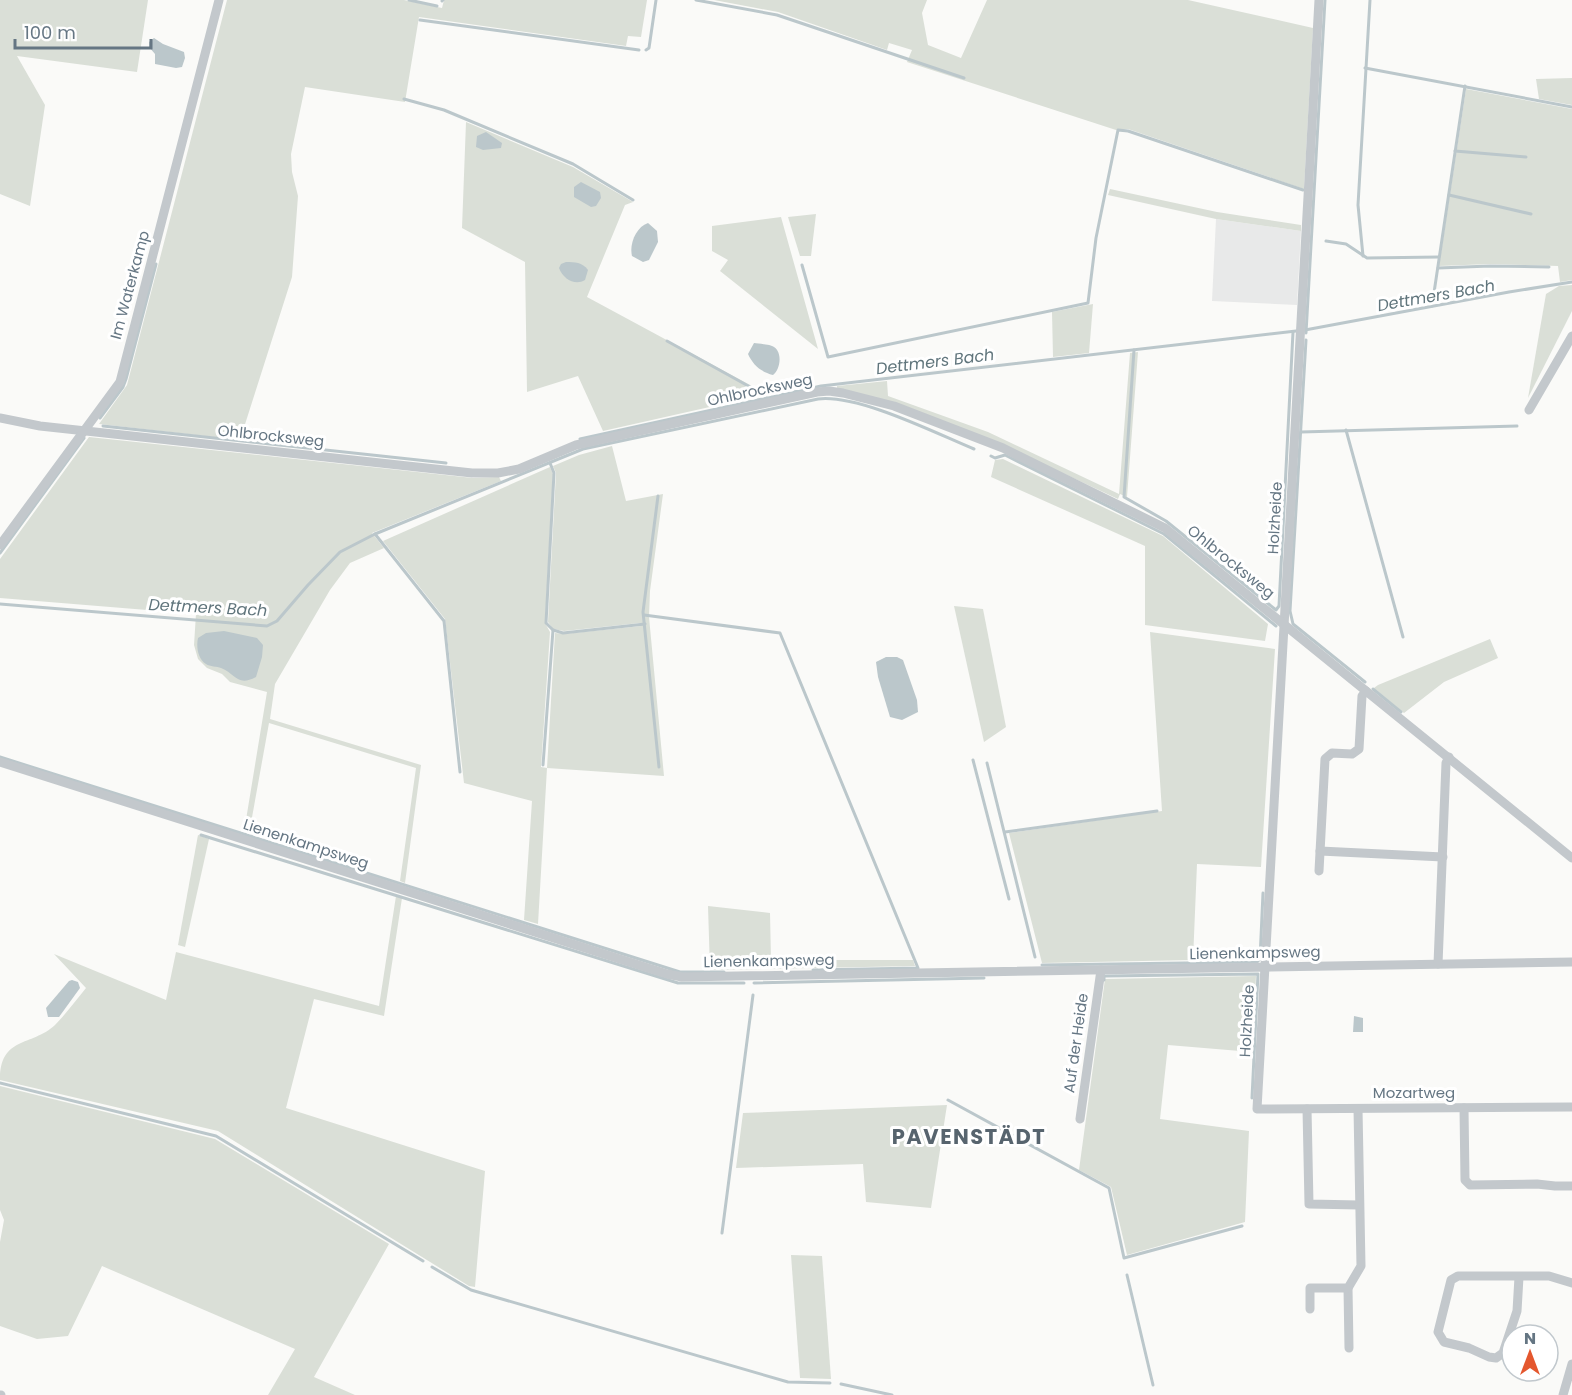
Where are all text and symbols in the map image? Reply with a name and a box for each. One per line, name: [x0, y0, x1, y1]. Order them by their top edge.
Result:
scale bar: [15, 12, 152, 50]
text: 100 m: [24, 20, 76, 45]
street label: Im Waterkamp: [105, 228, 154, 342]
water label: Dettmers Bach: [1376, 274, 1497, 317]
water label: Dettmers Bach: [875, 343, 995, 380]
street label: Ohlbrocksweg: [705, 368, 814, 411]
street label: Ohlbrocksweg: [217, 419, 325, 452]
street label: Holzheide: [1262, 481, 1287, 555]
street label: Ohlbrocksweg: [1183, 520, 1279, 603]
water label: Dettmers Bach: [148, 593, 268, 622]
street label: Lienenkampsweg: [241, 813, 372, 874]
street label: Lienenkampsweg: [1189, 941, 1321, 964]
street label: Lienenkampsweg: [703, 949, 835, 972]
street label: Holzheide: [1234, 984, 1259, 1058]
street label: Auf der Heide: [1058, 992, 1093, 1094]
street label: Mozartweg: [1373, 1082, 1455, 1103]
district label: PAVENSTÄDT: [892, 1122, 1046, 1151]
north arrow: [1500, 1323, 1560, 1383]
text: N: [1524, 1327, 1536, 1350]

